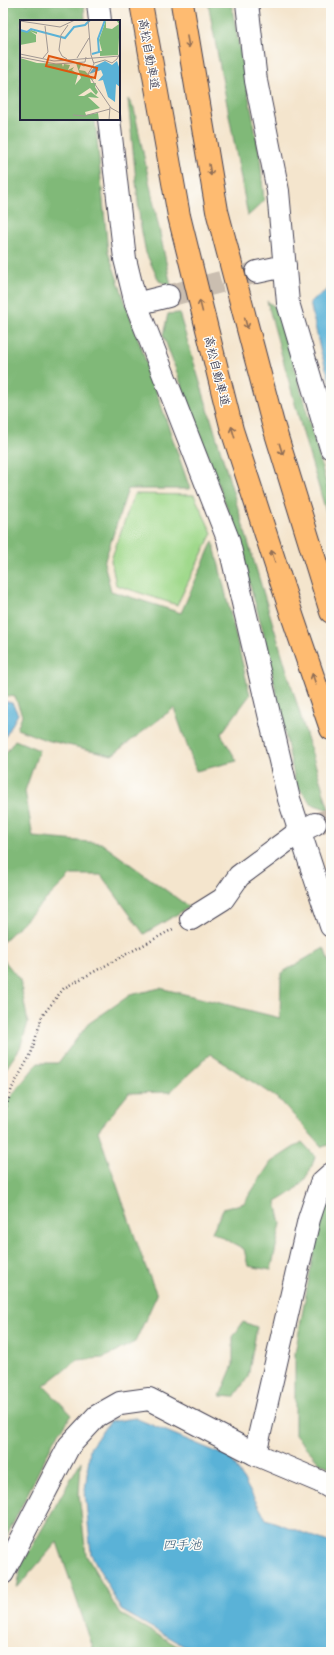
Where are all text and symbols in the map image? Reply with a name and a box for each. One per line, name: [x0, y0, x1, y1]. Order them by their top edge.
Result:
street label: 高松自動車道: [133, 17, 162, 91]
inset map: [20, 20, 120, 120]
one-way arrow: [184, 35, 192, 48]
one-way arrow: [206, 163, 214, 176]
one-way arrow: [197, 300, 204, 313]
one-way arrow: [243, 316, 251, 329]
street label: 高松自動車道: [199, 334, 233, 408]
one-way arrow: [229, 425, 236, 438]
one-way arrow: [278, 442, 285, 455]
one-way arrow: [268, 550, 276, 562]
one-way arrow: [309, 673, 317, 685]
water label: 四手池: [162, 1537, 202, 1556]

